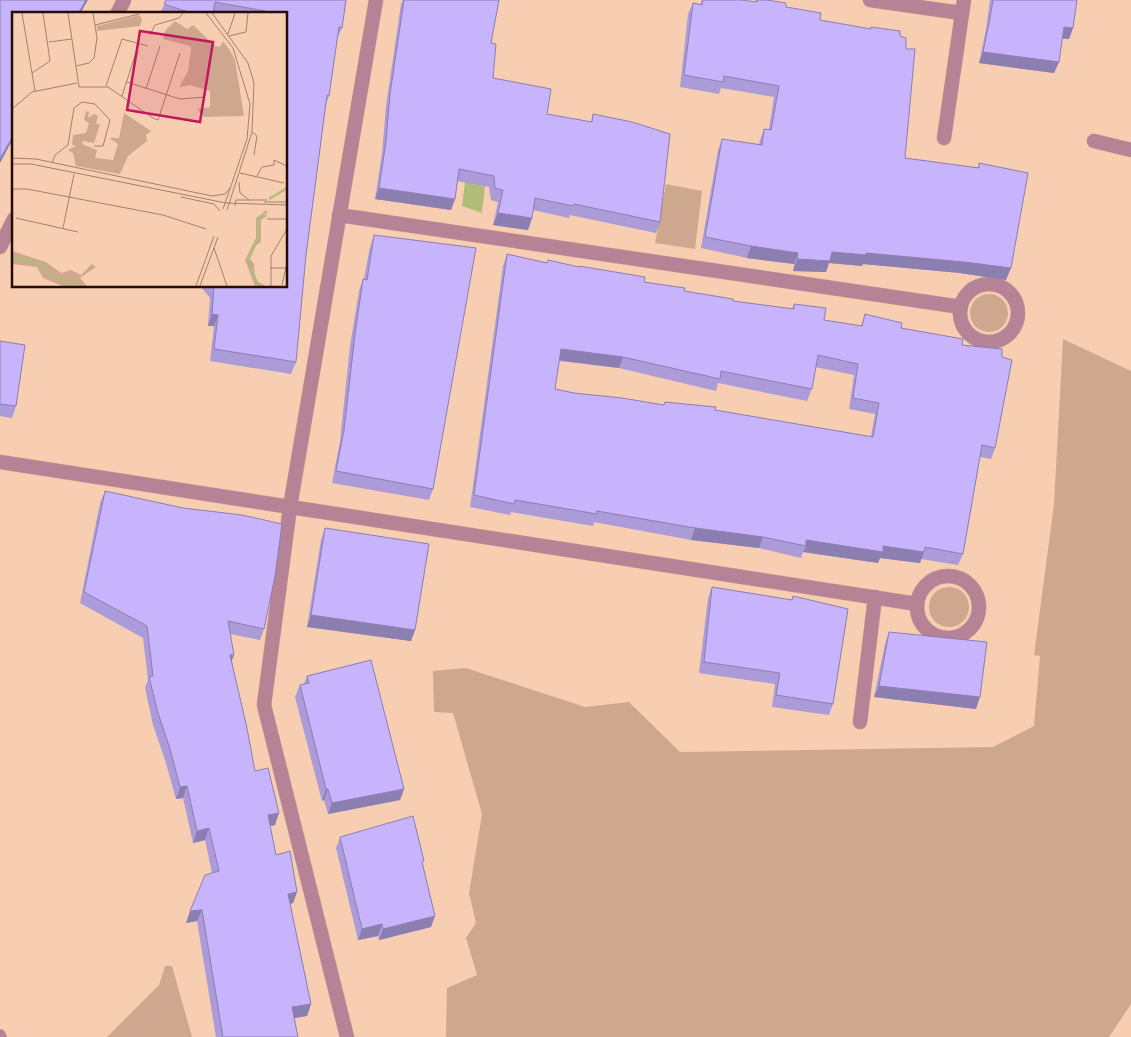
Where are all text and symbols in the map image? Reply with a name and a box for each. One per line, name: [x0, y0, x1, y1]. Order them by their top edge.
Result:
inset map: [12, 12, 288, 288]

